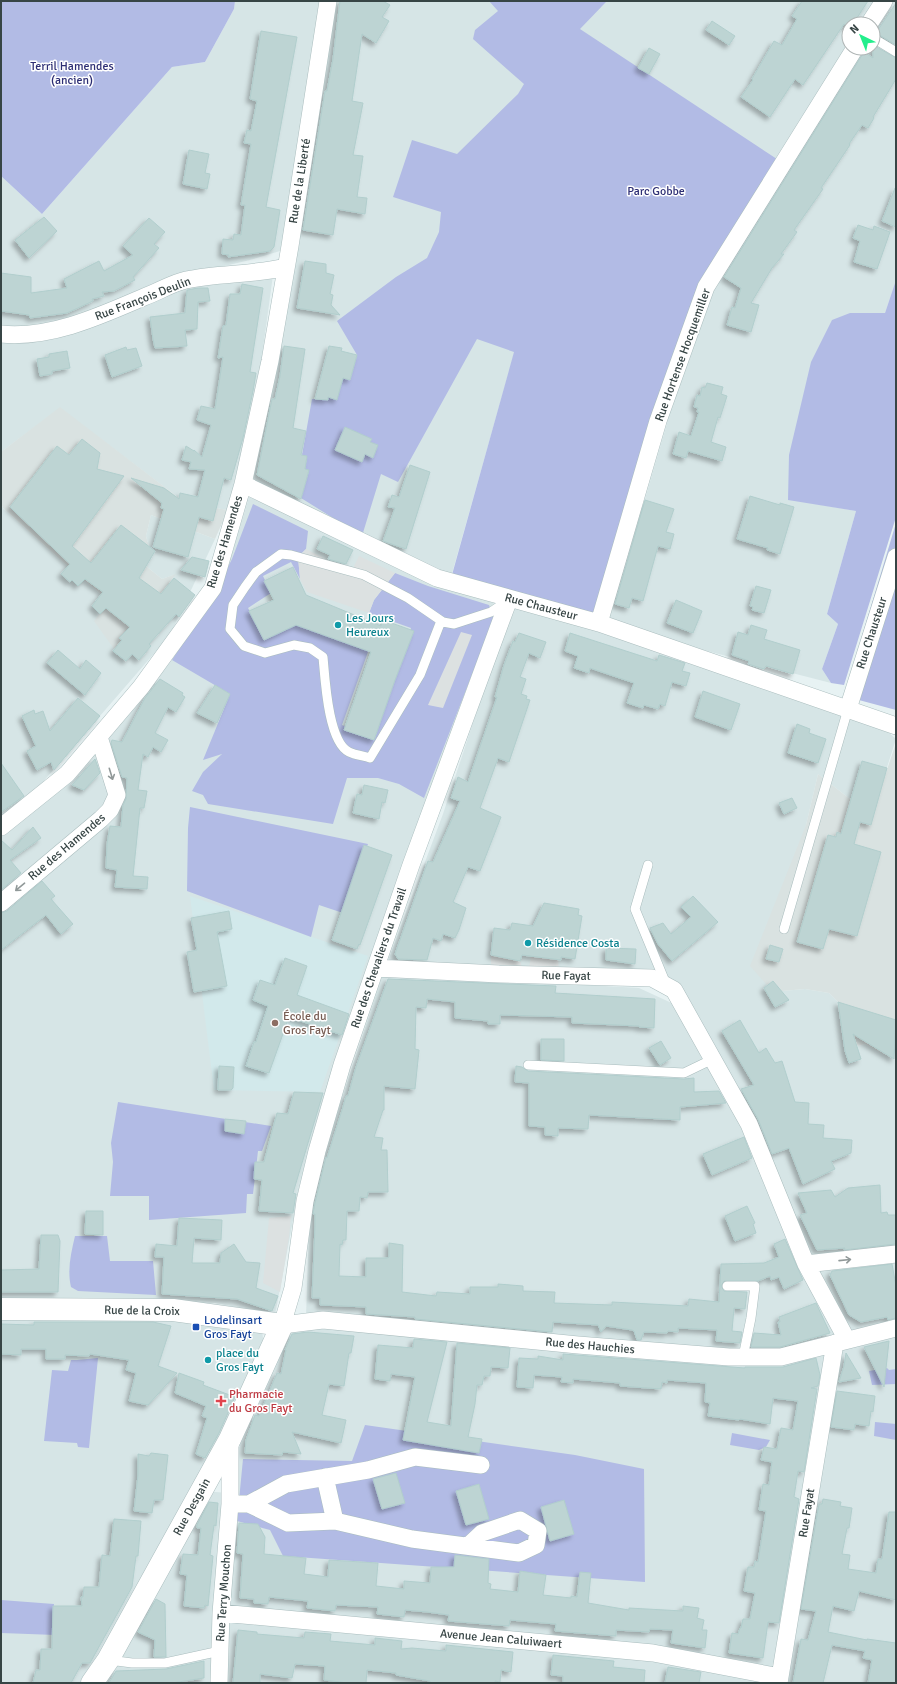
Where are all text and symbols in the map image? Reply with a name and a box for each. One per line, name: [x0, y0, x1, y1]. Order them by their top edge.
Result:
north arrow: [841, 16, 881, 56]
text: N: [847, 22, 862, 36]
park label: Terril Hamendes (ancien): [30, 59, 114, 88]
street label: Rue de la Liberté: [286, 137, 314, 225]
park label: Parc Gobbe: [627, 184, 685, 199]
street label: Rue François Deulin: [93, 274, 193, 324]
street label: Rue Hortense Hocquemiller: [652, 286, 714, 424]
street label: Rue des Hamendes: [204, 494, 246, 590]
street label: Rue Chausteur: [503, 590, 580, 624]
street label: Rue Chausteur: [853, 595, 891, 671]
place label: Les Jours Heureux: [346, 611, 394, 640]
marker: Les Jours Heureux: [333, 620, 343, 630]
one-way arrow: [108, 767, 115, 780]
street label: Rue des Hamendes: [25, 810, 109, 884]
one-way arrow: [14, 883, 25, 892]
street label: Rue des Chevaliers du Travail: [348, 885, 410, 1030]
place label: Résidence Costa: [536, 936, 620, 951]
marker: Résidence Costa: [523, 938, 533, 948]
street label: Rue Fayat: [541, 968, 591, 984]
place label: École du Gros Fayt: [283, 1009, 331, 1038]
marker: École du Gros Fayt: [270, 1018, 280, 1028]
one-way arrow: [838, 1256, 851, 1264]
street label: Rue de la Croix: [104, 1303, 180, 1319]
place label: Lodelinsart Gros Fayt: [204, 1313, 262, 1342]
marker: Lodelinsart Gros Fayt: [191, 1322, 201, 1332]
street label: Rue des Hauchies: [545, 1335, 635, 1357]
place label: place du Gros Fayt: [216, 1346, 264, 1375]
marker: place du Gros Fayt: [203, 1355, 213, 1365]
place label: Pharmacie du Gros Fayt: [229, 1387, 292, 1416]
marker: Pharmacie du Gros Fayt: [216, 1396, 226, 1406]
street label: Rue Desgain: [170, 1476, 214, 1538]
street label: Rue Fayat: [796, 1487, 818, 1539]
street label: Rue Terry Mouchon: [213, 1544, 235, 1642]
street label: Avenue Jean Caluiwaert: [439, 1626, 563, 1652]

